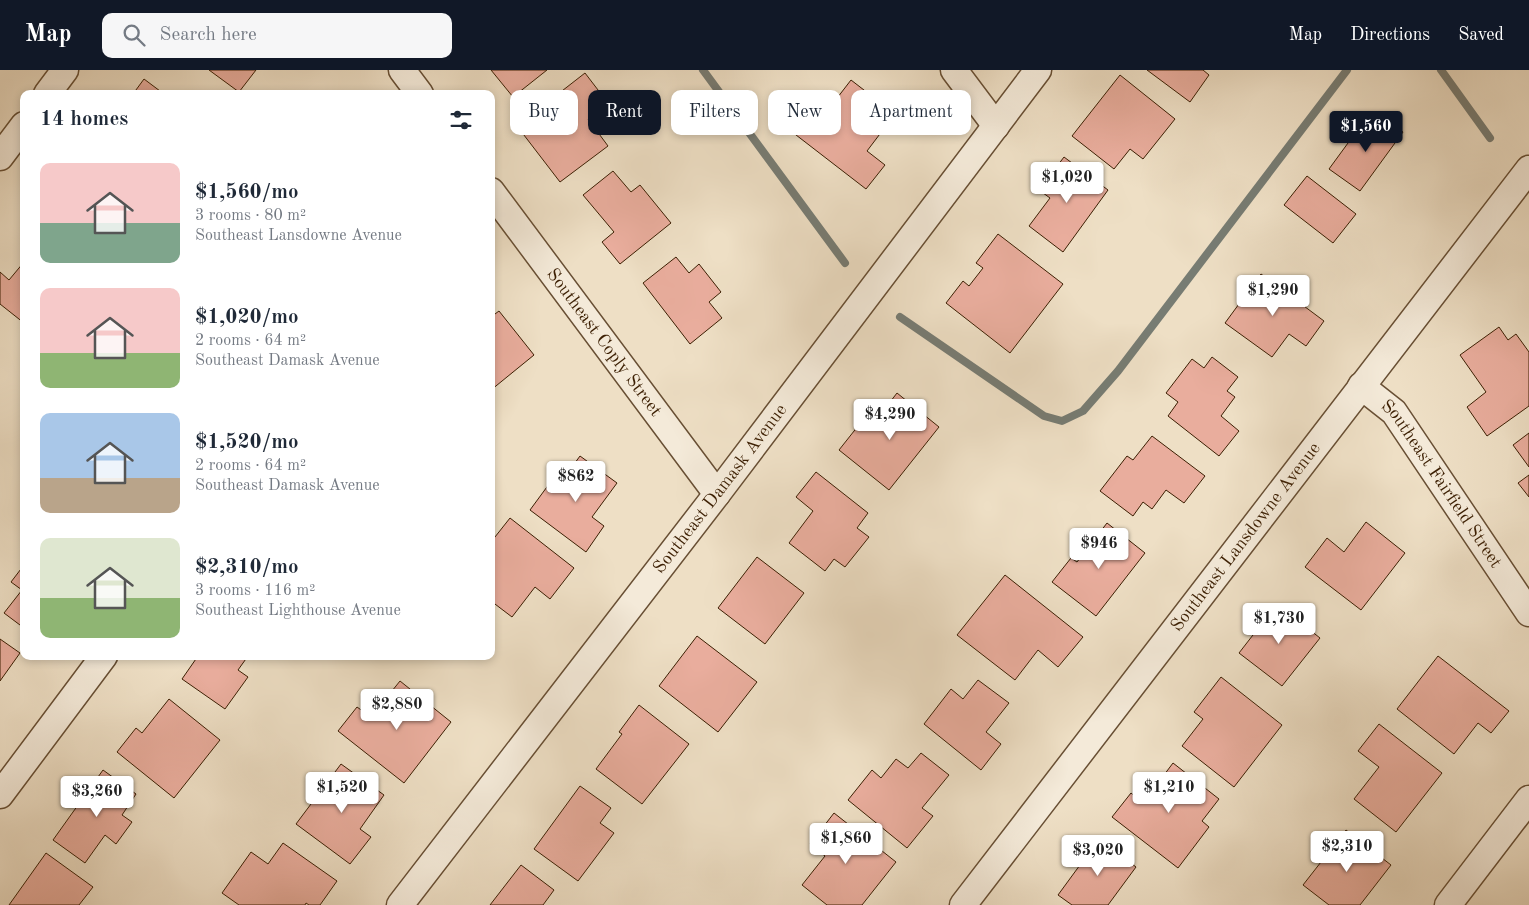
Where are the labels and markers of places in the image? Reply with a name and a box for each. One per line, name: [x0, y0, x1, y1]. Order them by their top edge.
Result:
pin: $1,560: [1325, 111, 1407, 153]
pin: $1,020: [1026, 162, 1108, 204]
pin: $1,290: [1232, 274, 1314, 317]
pin: $4,290: [849, 398, 931, 441]
pin: $862: [546, 460, 606, 503]
pin: $946: [1069, 528, 1129, 570]
pin: $1,730: [1238, 602, 1320, 645]
pin: $2,880: [356, 688, 438, 731]
pin: $1,520: [301, 772, 383, 814]
pin: $1,210: [1128, 772, 1210, 814]
pin: $3,260: [56, 776, 138, 818]
pin: $1,860: [805, 822, 887, 865]
pin: $2,310: [1306, 830, 1388, 873]
pin: $3,020: [1057, 834, 1139, 877]

